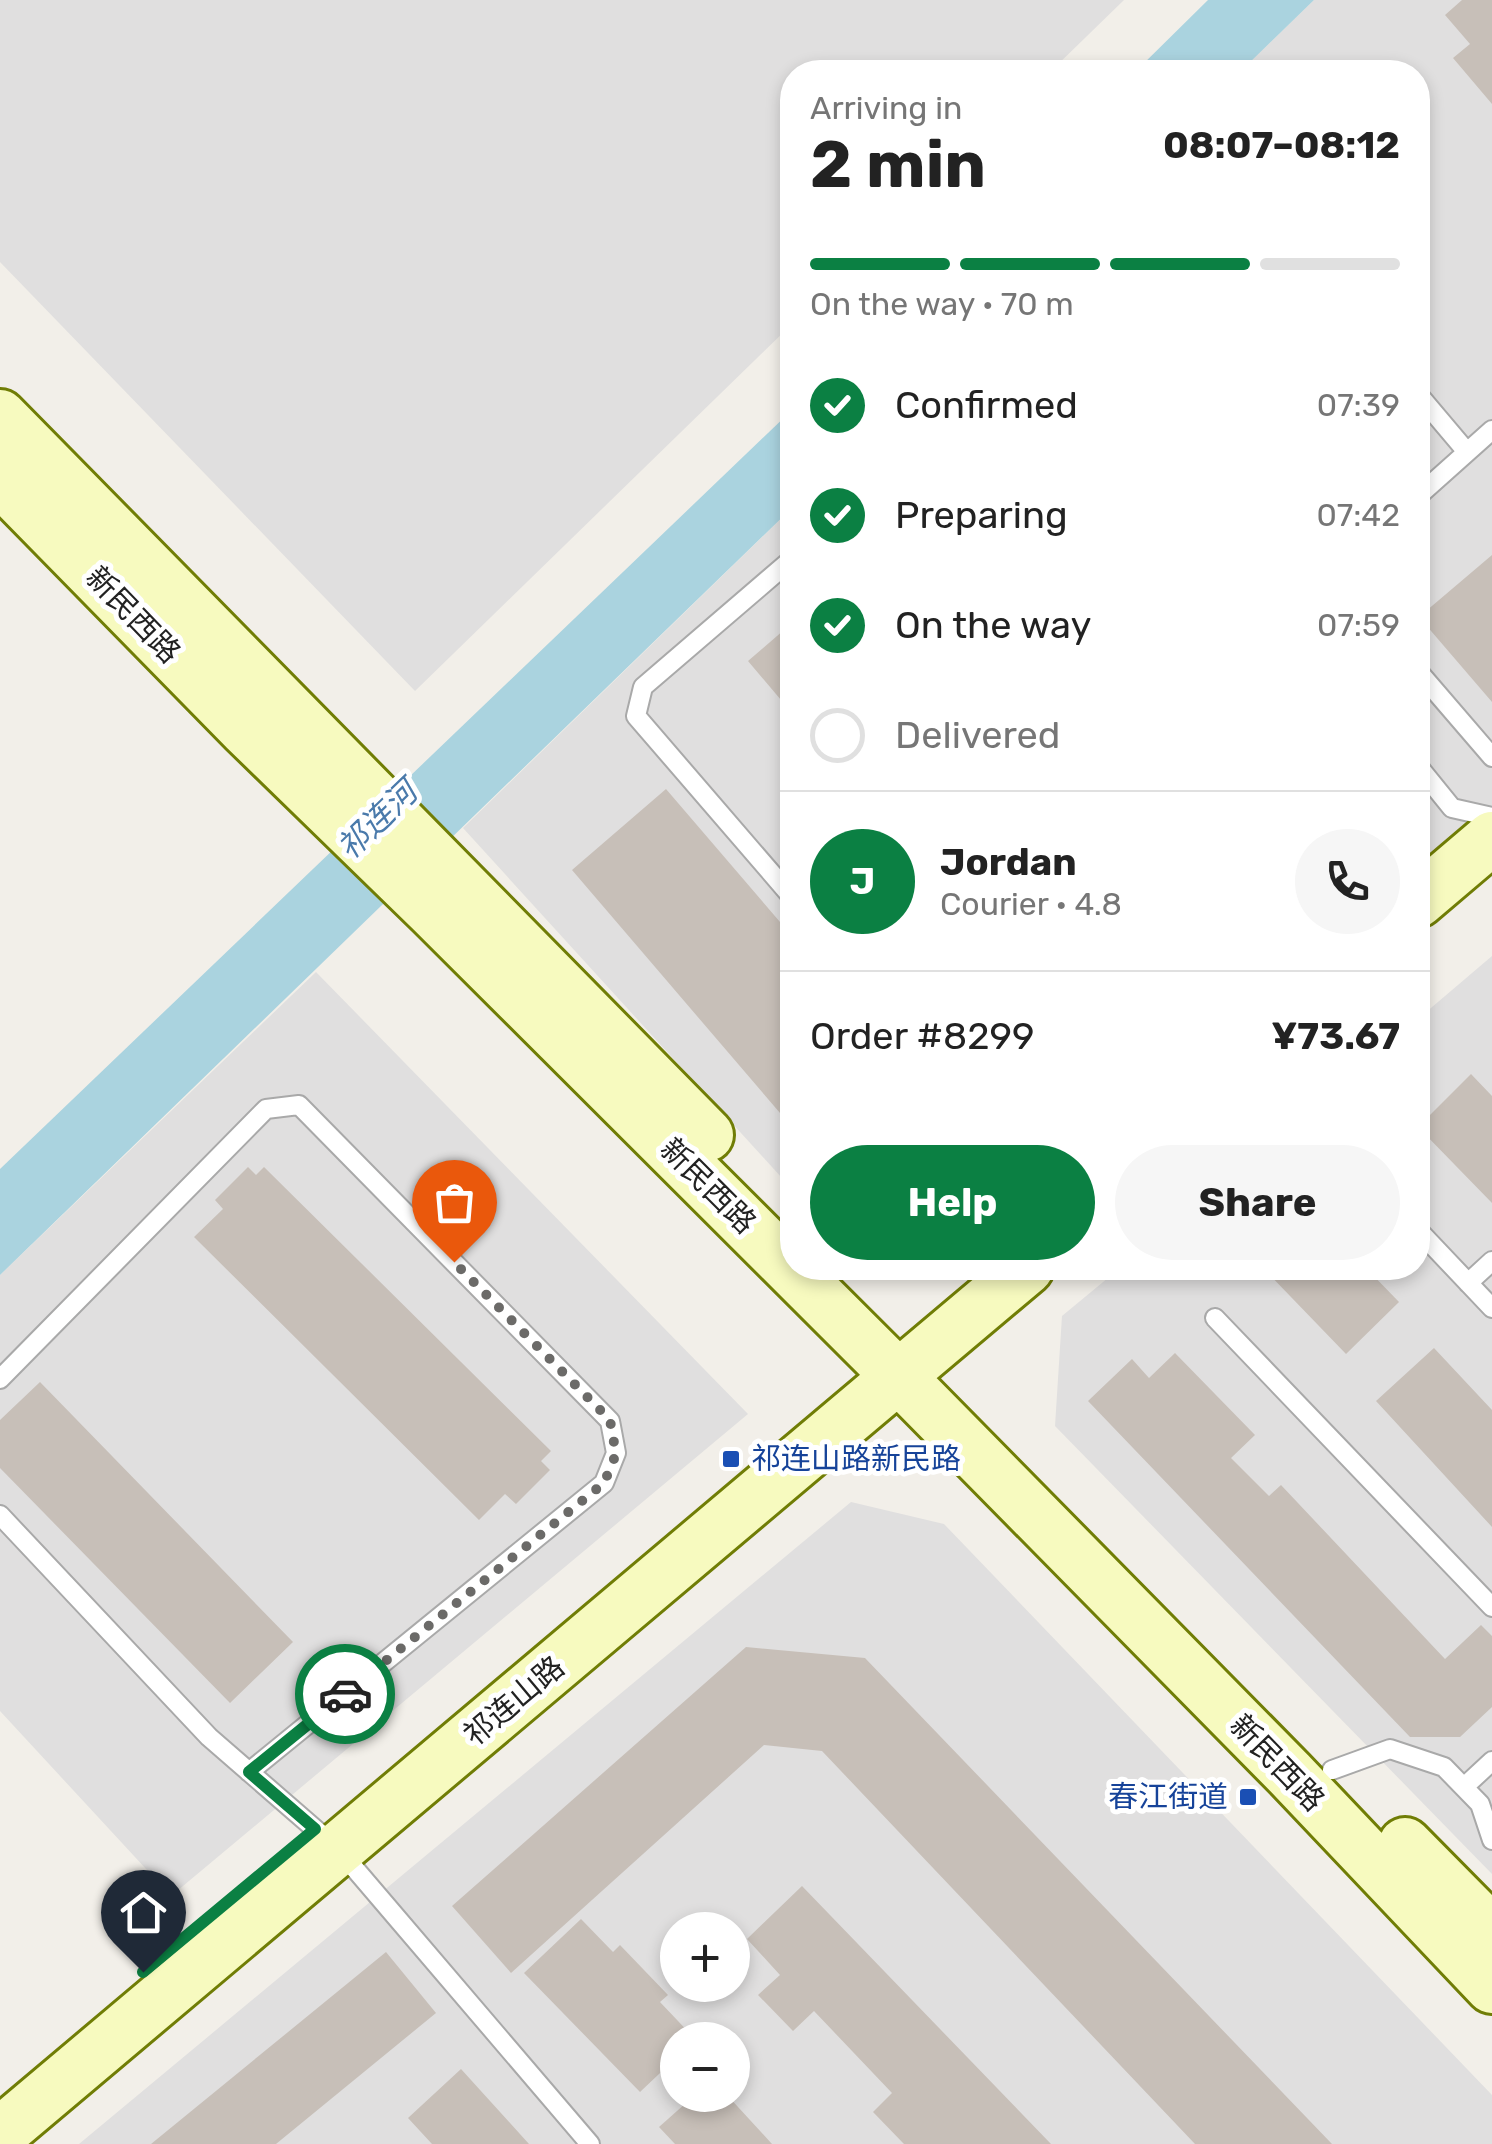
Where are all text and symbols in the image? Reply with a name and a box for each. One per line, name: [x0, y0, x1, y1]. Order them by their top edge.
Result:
text: Arriving in: [810, 89, 962, 127]
text: 08:07–08:12: [1163, 122, 1400, 168]
text: 2 min: [810, 126, 986, 203]
text: On the way · 70 m: [810, 285, 1074, 323]
icon: check: [810, 378, 865, 433]
text: Confirmed: [895, 382, 1078, 428]
text: 07:39: [1317, 386, 1400, 424]
icon: check: [810, 488, 865, 543]
text: Preparing: [895, 492, 1068, 538]
text: 07:42: [1316, 496, 1400, 534]
street label: 新民西路: [78, 559, 188, 671]
icon: check: [810, 598, 865, 653]
text: On the way: [895, 602, 1091, 648]
text: 07:59: [1317, 606, 1400, 644]
text: Delivered: [895, 712, 1060, 758]
water label: 祁连河: [329, 769, 429, 867]
button: phone: [1295, 829, 1400, 934]
text: Jordan: [940, 839, 1077, 885]
text: J: [850, 858, 875, 904]
text: Courier · 4.8: [940, 885, 1122, 923]
text: Order #8299: [810, 1013, 1035, 1059]
text: ¥73.67: [1271, 1013, 1400, 1059]
street label: 新民西路: [653, 1131, 763, 1241]
button: Help: [810, 1145, 1095, 1260]
button: Share: [1115, 1145, 1400, 1260]
pin: [412, 1160, 497, 1263]
icon: bag: [427, 1175, 482, 1230]
place label: 祁连山路新民路: [751, 1441, 961, 1477]
marker: 祁连山路新民路: [720, 1448, 742, 1470]
courier: [295, 1644, 395, 1744]
street label: 祁连山路: [456, 1649, 572, 1753]
icon: car: [318, 1667, 373, 1722]
street label: 新民西路: [1222, 1707, 1332, 1819]
place label: 春江街道: [1108, 1779, 1228, 1815]
marker: 春江街道: [1237, 1786, 1259, 1808]
pin: [101, 1870, 186, 1973]
icon: home: [116, 1885, 171, 1940]
map controls: [660, 1912, 750, 2112]
button: +: [660, 1912, 750, 2002]
button: −: [660, 2022, 750, 2112]

